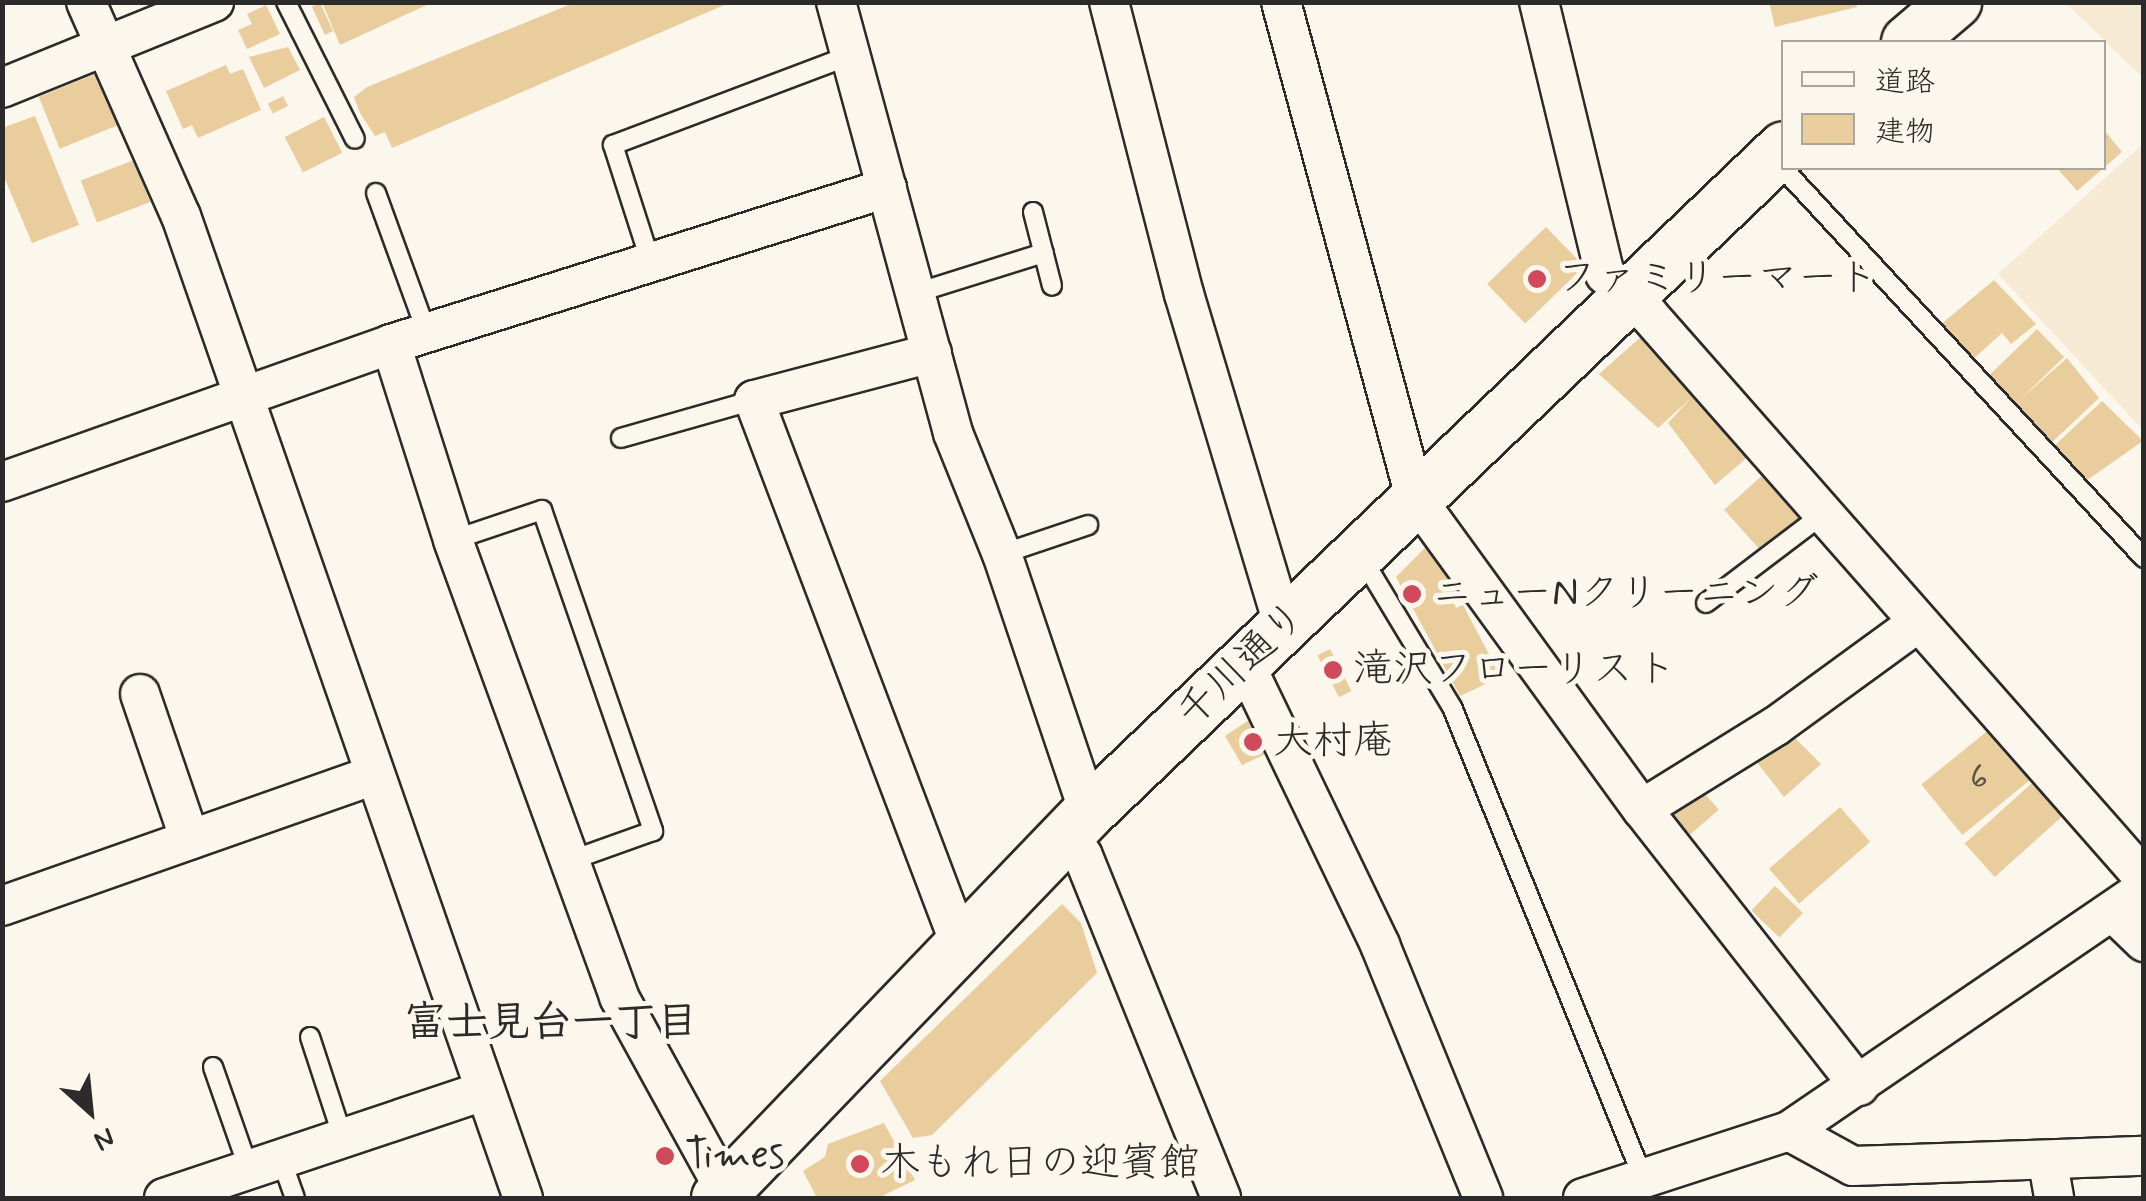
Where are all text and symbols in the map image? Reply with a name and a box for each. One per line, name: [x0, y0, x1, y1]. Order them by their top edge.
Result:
legend: [1781, 40, 2106, 170]
text: 道路: [1875, 63, 1935, 102]
text: 建物: [1875, 113, 1935, 152]
place label: ファミリーマート: [1557, 255, 1877, 303]
marker: ファミリーマート: [1526, 268, 1548, 290]
place label: ニューNクリーニング: [1432, 570, 1819, 618]
marker: ニューNクリーニング: [1401, 583, 1423, 605]
street label: 千川通り: [1168, 592, 1316, 738]
place label: 滝沢フローリスト: [1353, 646, 1673, 694]
marker: 滝沢フローリスト: [1322, 659, 1344, 681]
place label: 大村庵: [1273, 718, 1393, 766]
marker: 大村庵: [1242, 731, 1264, 753]
house number: 6: [1970, 757, 1988, 799]
district label: 富士見台一丁目: [404, 999, 698, 1049]
north arrow: [40, 1061, 140, 1161]
text: N: [87, 1117, 121, 1159]
place label: Times: [685, 1132, 785, 1180]
place label: 木もれ日の迎賓館: [880, 1140, 1200, 1188]
marker: Times: [654, 1145, 676, 1167]
marker: 木もれ日の迎賓館: [849, 1153, 871, 1175]

